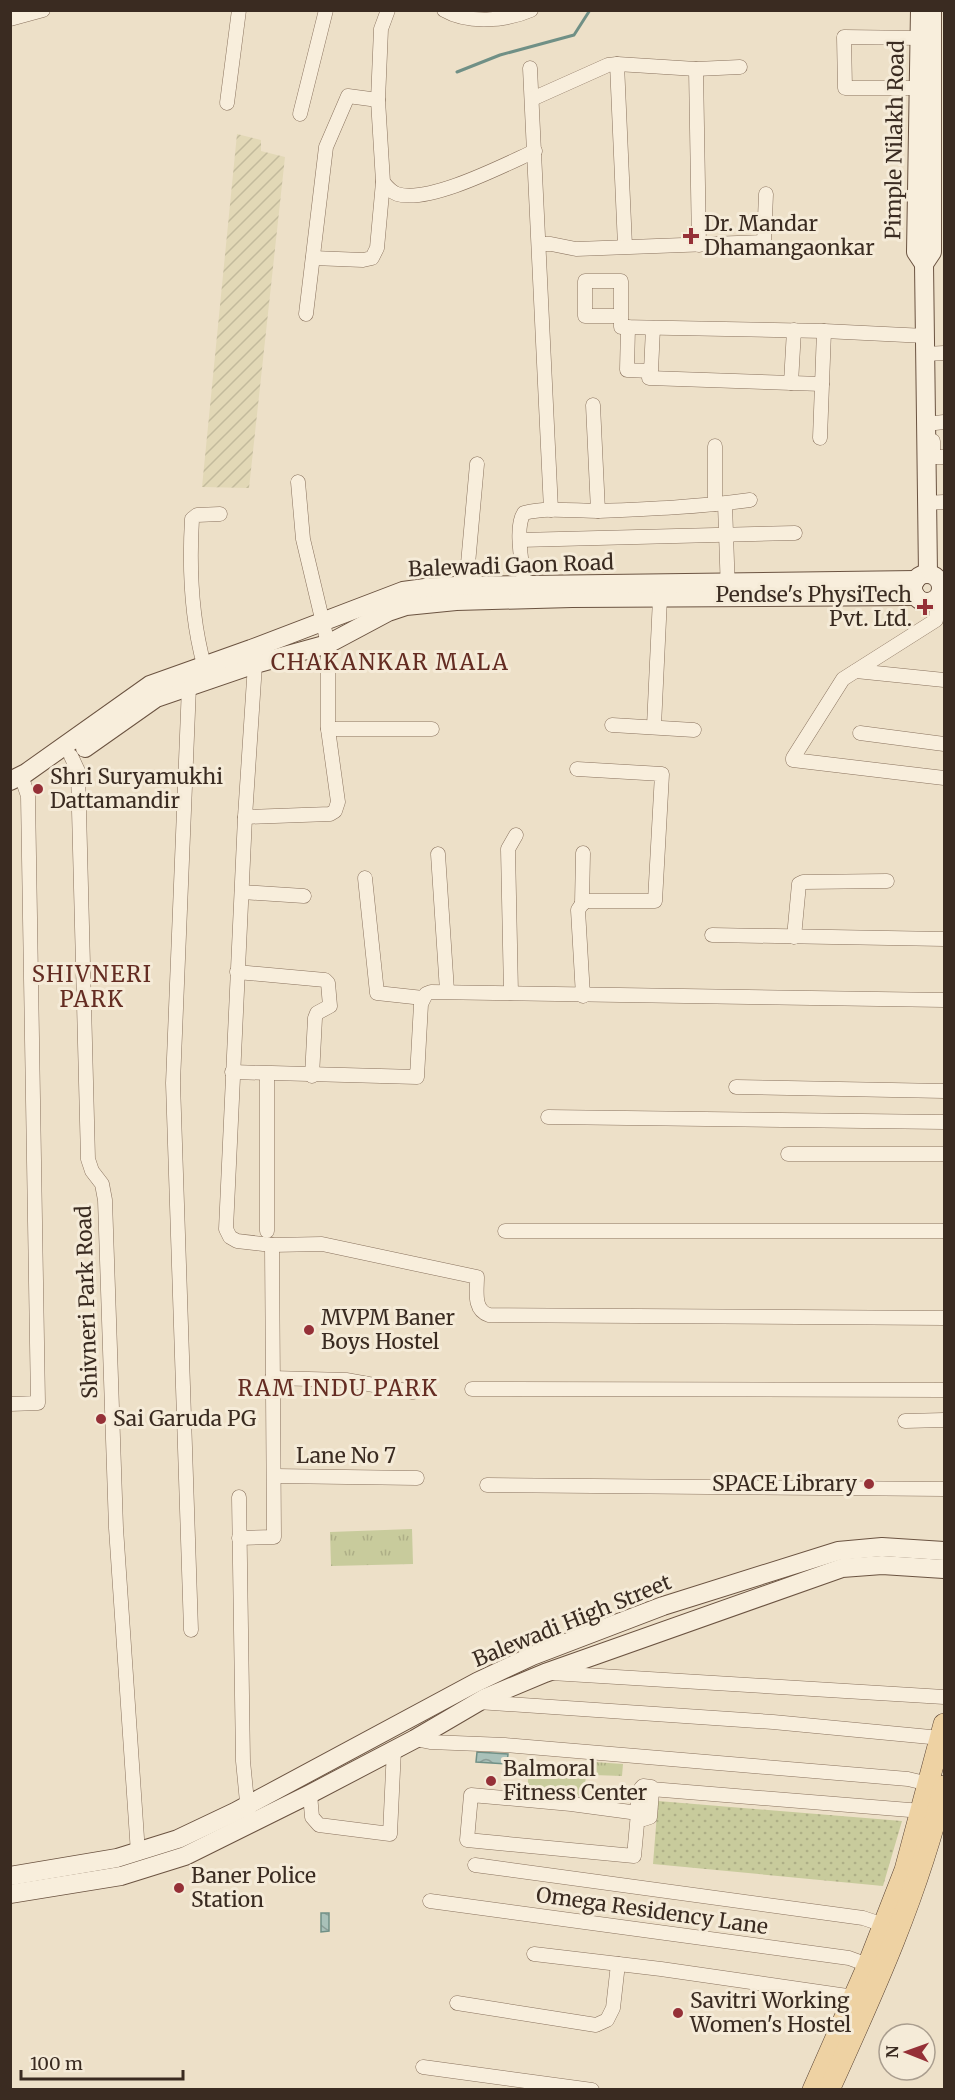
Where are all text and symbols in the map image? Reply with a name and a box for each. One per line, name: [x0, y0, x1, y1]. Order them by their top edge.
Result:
street label: Pimple Nilakh Road: [879, 40, 910, 240]
place label: Dr. Mandar Dhamangaonkar: [704, 210, 875, 261]
marker: Dr. Mandar Dhamangaonkar: [682, 227, 700, 245]
street label: Balewadi Gaon Road: [408, 548, 615, 583]
place label: Pendse's PhysiTech Pvt. Ltd.: [716, 581, 912, 632]
marker: Pendse's PhysiTech Pvt. Ltd.: [916, 598, 934, 616]
district label: CHAKANKAR MALA: [271, 648, 509, 676]
place label: Shri Suryamukhi Dattamandir: [50, 763, 223, 814]
marker: Shri Suryamukhi Dattamandir: [31, 782, 45, 796]
district label: SHIVNERI PARK: [32, 960, 152, 1013]
street label: Shivneri Park Road: [70, 1204, 103, 1399]
place label: MVPM Baner Boys Hostel: [321, 1304, 455, 1355]
marker: MVPM Baner Boys Hostel: [302, 1323, 316, 1337]
district label: RAM INDU PARK: [237, 1374, 439, 1402]
place label: Sai Garuda PG: [113, 1405, 256, 1432]
marker: Sai Garuda PG: [94, 1412, 108, 1426]
street label: Lane No 7: [296, 1442, 396, 1469]
place label: SPACE Library: [712, 1470, 858, 1497]
marker: SPACE Library: [862, 1477, 876, 1491]
street label: Balewadi High Street: [469, 1568, 675, 1673]
place label: Balmoral Fitness Center: [503, 1755, 647, 1806]
marker: Balmoral Fitness Center: [484, 1774, 498, 1788]
place label: Baner Police Station: [191, 1862, 316, 1913]
marker: Baner Police Station: [172, 1881, 186, 1895]
street label: Omega Residency Lane: [534, 1881, 770, 1940]
place label: Savitri Working Women's Hostel: [689, 1987, 852, 2038]
marker: Savitri Working Women's Hostel: [671, 2006, 685, 2020]
north arrow: [877, 2022, 937, 2082]
scale bar: [21, 2043, 183, 2081]
text: N: [882, 2045, 902, 2058]
text: 100 m: [30, 2052, 83, 2075]

